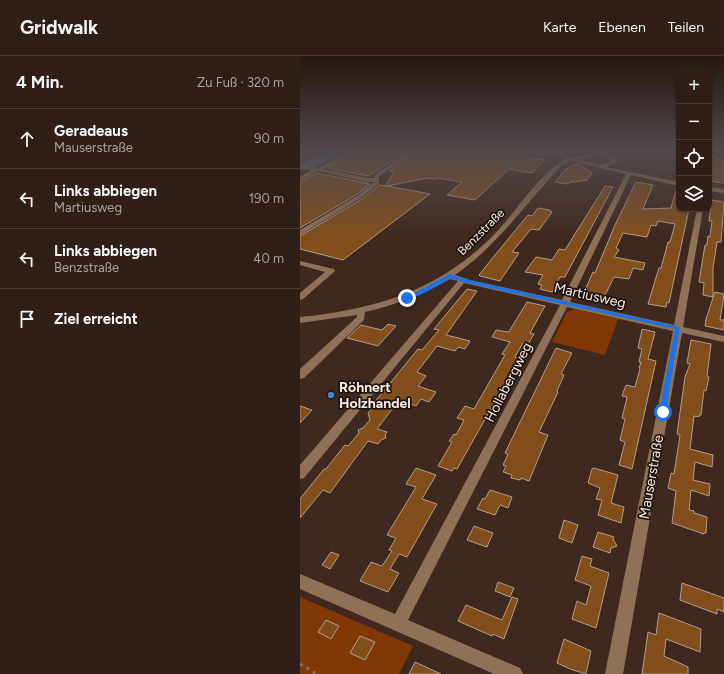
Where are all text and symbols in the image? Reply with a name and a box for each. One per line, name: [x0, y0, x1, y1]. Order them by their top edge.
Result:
text: Gridwalk: [20, 16, 98, 39]
text: Karte: [543, 19, 576, 36]
text: Ebenen: [598, 19, 646, 36]
text: Teilen: [668, 19, 704, 36]
map controls: [676, 68, 712, 212]
button: +: [676, 68, 712, 104]
text: 4 Min.: [16, 72, 64, 92]
text: Zu Fuß · 320 m: [197, 75, 284, 90]
button: −: [676, 104, 712, 140]
text: Geradeaus: [54, 122, 128, 140]
icon: ahead: [16, 128, 38, 150]
text: 90 m: [254, 131, 284, 146]
text: Mauserstraße: [54, 140, 133, 155]
button: locate: [676, 140, 712, 176]
button: layers: [676, 176, 712, 212]
text: Links abbiegen: [54, 182, 157, 200]
icon: left: [16, 188, 38, 210]
text: 190 m: [249, 191, 284, 206]
text: Martiusweg: [54, 200, 122, 215]
street label: Benzstraße: [455, 205, 508, 258]
text: Links abbiegen: [54, 242, 157, 260]
icon: left: [16, 248, 38, 270]
text: 40 m: [253, 251, 284, 266]
text: Benzstraße: [54, 260, 119, 275]
street label: Martiusweg: [552, 279, 628, 312]
route end: [398, 289, 416, 307]
icon: arrive: [16, 308, 38, 330]
text: Ziel erreicht: [54, 310, 138, 328]
street label: Hollabergweg: [481, 339, 536, 425]
place label: Röhnert Holzhandel: [339, 379, 411, 412]
marker: Röhnert Holzhandel: [326, 390, 336, 400]
route start: [654, 403, 672, 421]
street label: Mauserstraße: [636, 433, 667, 520]

